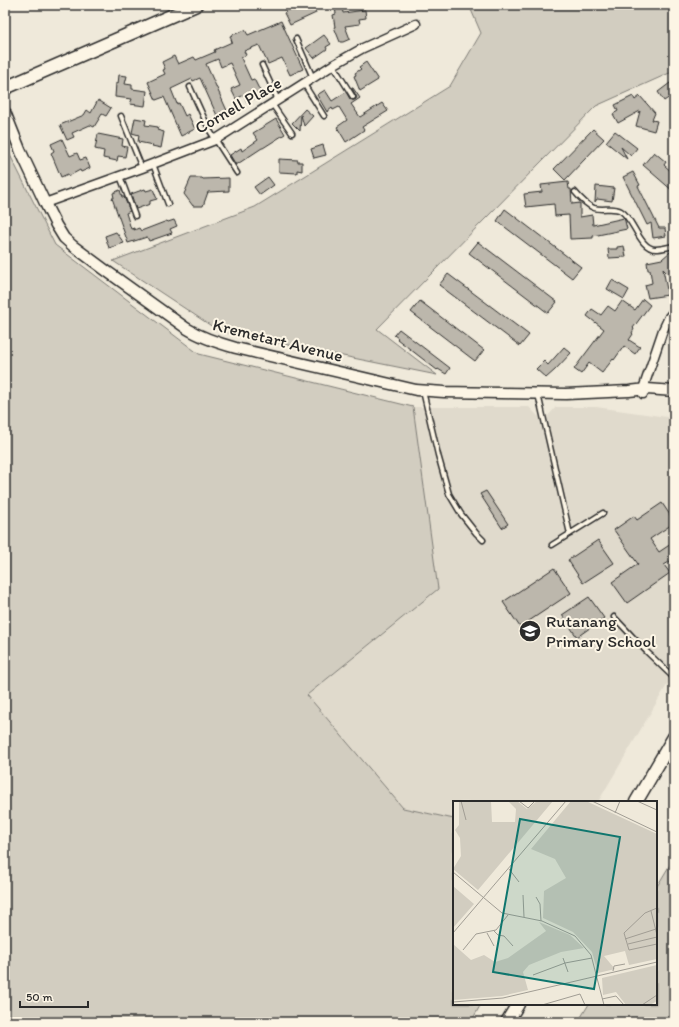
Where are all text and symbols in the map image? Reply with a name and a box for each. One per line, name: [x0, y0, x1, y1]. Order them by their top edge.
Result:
street label: Cornell Place: [191, 72, 285, 138]
street label: Kremetart Avenue: [211, 314, 345, 366]
place label: Rutanang Primary School: [546, 611, 656, 651]
school or university icon: Rutanang Primary School: [517, 618, 543, 644]
inset map: [453, 801, 657, 1005]
scale bar: [20, 983, 88, 1009]
text: 50 m: [26, 990, 52, 1004]

